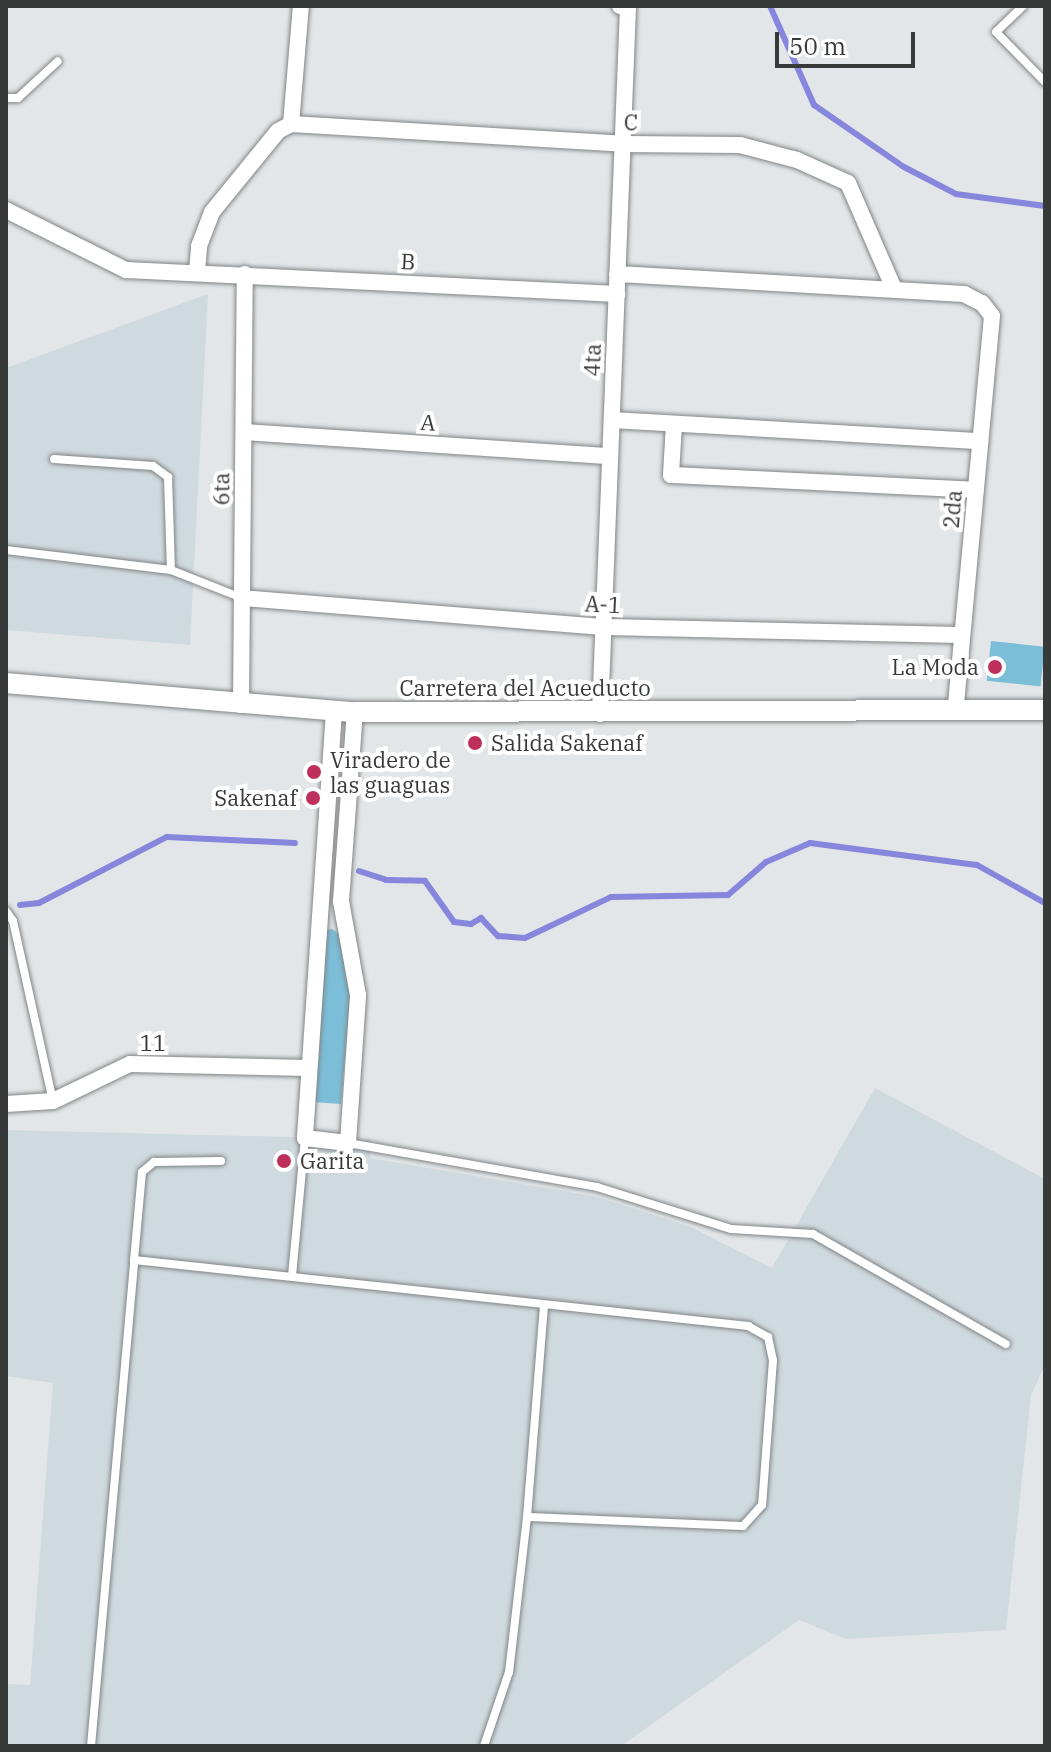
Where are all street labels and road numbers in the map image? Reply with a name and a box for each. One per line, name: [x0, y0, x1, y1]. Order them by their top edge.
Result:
street label: C: [624, 109, 638, 135]
street label: B: [400, 247, 416, 275]
street label: 4ta: [578, 343, 606, 377]
street label: A: [420, 408, 436, 436]
street label: 6ta: [208, 473, 234, 505]
street label: 2da: [937, 489, 967, 529]
street label: A-1: [584, 590, 622, 618]
street label: Carretera del Acueducto: [399, 675, 651, 701]
street label: 11: [140, 1030, 166, 1056]

